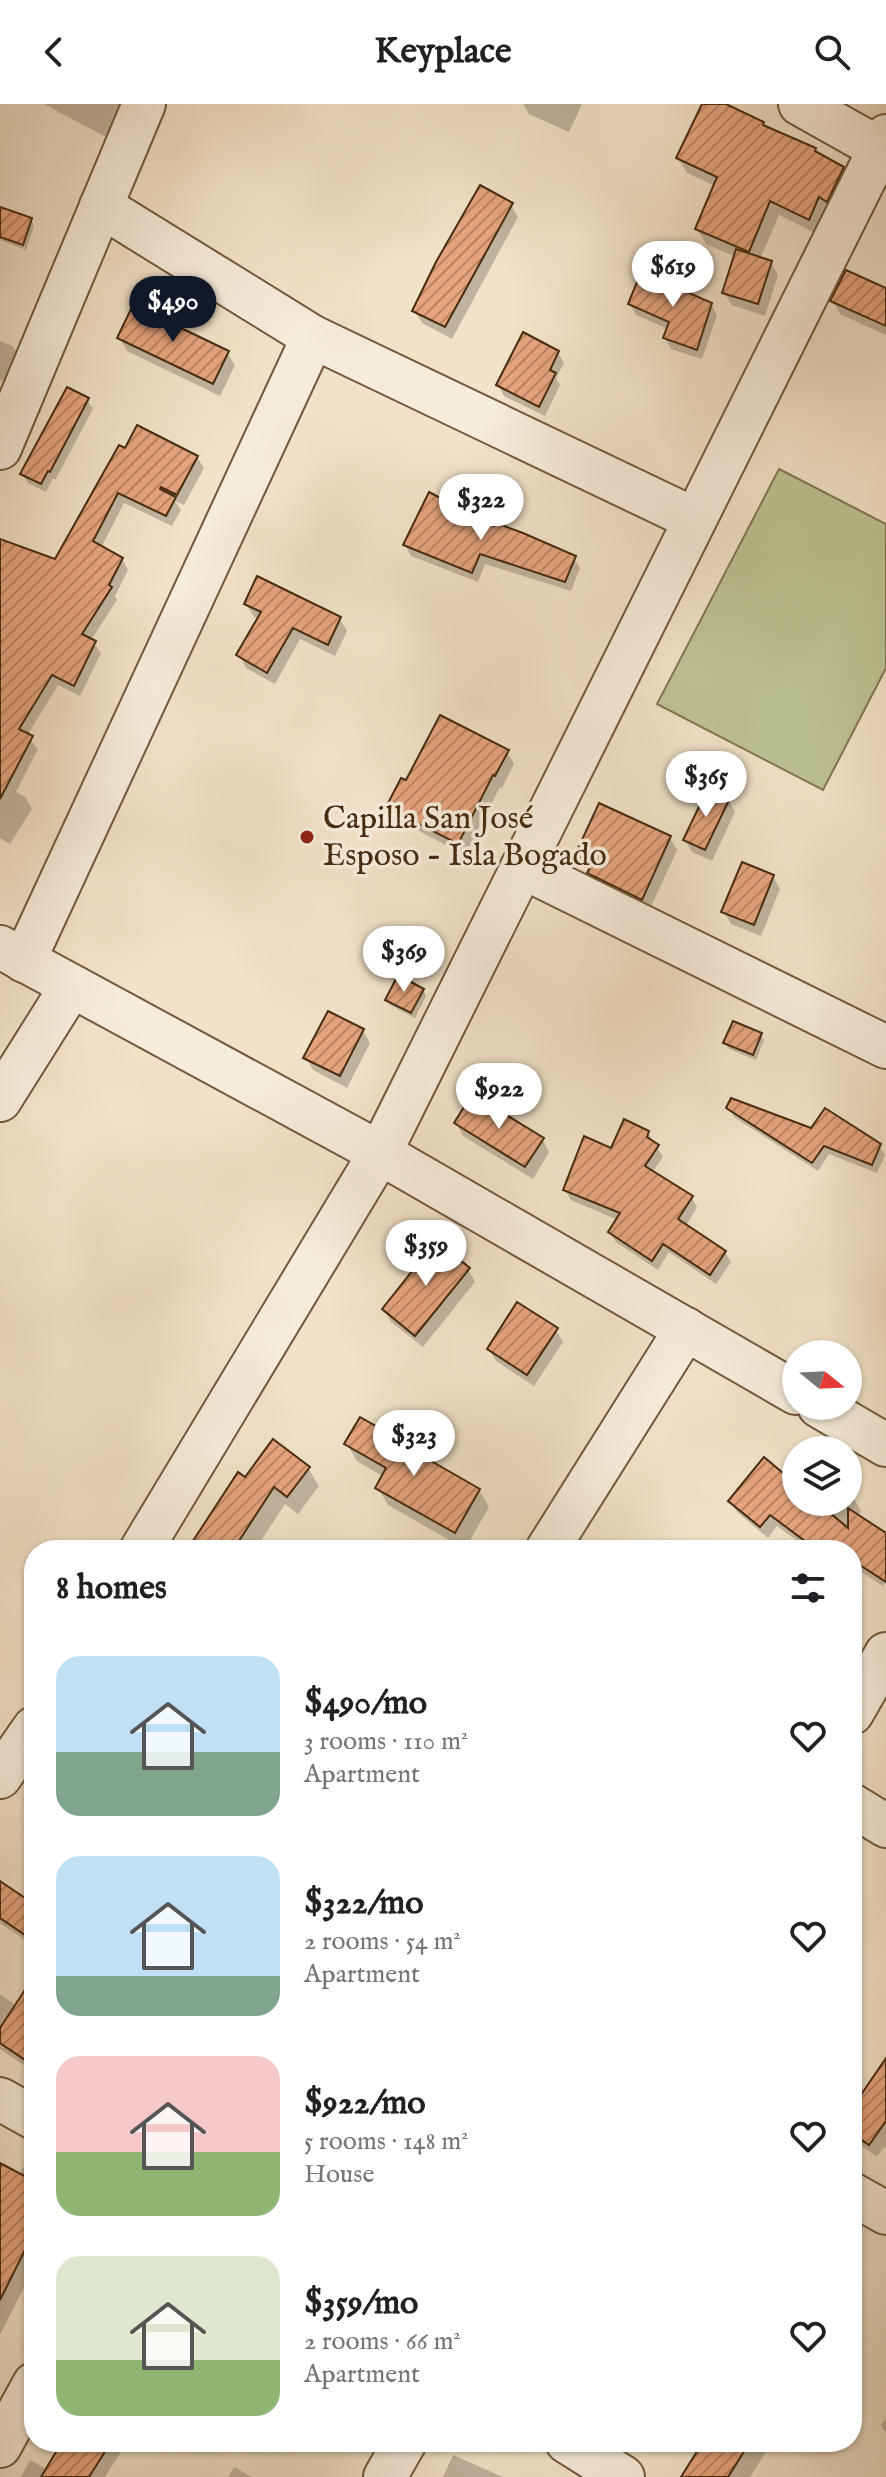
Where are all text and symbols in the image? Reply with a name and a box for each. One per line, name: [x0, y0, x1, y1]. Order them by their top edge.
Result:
text: Keyplace: [374, 29, 512, 75]
icon: back: [32, 30, 76, 74]
icon: search: [810, 30, 854, 74]
pin: $619: [626, 241, 720, 309]
text: $619: [650, 250, 696, 283]
pin: $490: [126, 276, 220, 344]
text: $490: [147, 285, 199, 318]
pin: $322: [434, 474, 528, 542]
text: $322: [457, 483, 505, 516]
pin: $365: [659, 751, 753, 819]
text: $365: [684, 760, 728, 793]
place label: Capilla San José Esposo - Isla Bogado: [323, 799, 607, 877]
marker: Capilla San José Esposo - Isla Bogado: [298, 828, 316, 846]
pin: $369: [357, 926, 451, 994]
text: $369: [381, 935, 427, 968]
pin: $922: [452, 1063, 546, 1131]
text: $922: [474, 1072, 524, 1105]
pin: $359: [379, 1220, 473, 1288]
text: $359: [404, 1229, 448, 1262]
north arrow: [782, 1340, 862, 1420]
map controls: [782, 1340, 862, 1516]
pin: $323: [367, 1410, 461, 1478]
text: $323: [391, 1419, 437, 1452]
button: layers: [782, 1436, 862, 1516]
icon: filters: [786, 1566, 830, 1610]
text: 8 homes: [56, 1567, 167, 1610]
text: $490/mo: [304, 1682, 427, 1725]
icon: home: [120, 1688, 216, 1784]
icon: heart: [786, 1714, 830, 1758]
text: 3 rooms · 110 m²: [304, 1725, 468, 1758]
text: Apartment: [304, 1758, 420, 1791]
text: $322/mo: [304, 1882, 423, 1925]
icon: home: [120, 1888, 216, 1984]
icon: heart: [786, 1914, 830, 1958]
text: 2 rooms · 54 m²: [304, 1925, 461, 1958]
text: Apartment: [304, 1958, 420, 1991]
text: $922/mo: [304, 2082, 426, 2125]
icon: home: [120, 2088, 216, 2184]
icon: heart: [786, 2114, 830, 2158]
text: 5 rooms · 148 m²: [304, 2125, 469, 2158]
text: House: [304, 2158, 374, 2191]
text: $359/mo: [304, 2282, 418, 2325]
icon: home: [120, 2288, 216, 2384]
icon: heart: [786, 2314, 830, 2358]
text: 2 rooms · 66 m²: [304, 2325, 461, 2358]
text: Apartment: [304, 2358, 420, 2391]

